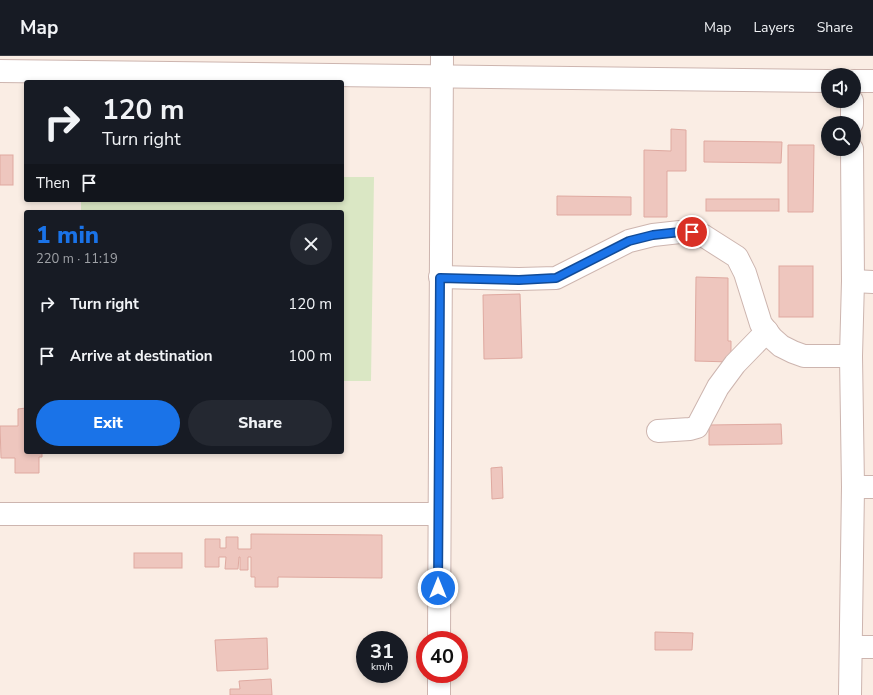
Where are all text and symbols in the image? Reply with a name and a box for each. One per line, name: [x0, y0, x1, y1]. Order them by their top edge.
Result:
text: Map: [20, 15, 58, 41]
text: Map: [704, 18, 731, 37]
text: Layers: [753, 18, 795, 37]
text: Share: [817, 18, 853, 37]
map controls: [821, 68, 861, 156]
button: sound: [821, 68, 861, 108]
text: 120 m: [102, 91, 185, 129]
icon: right: [36, 96, 88, 148]
button: search: [821, 116, 861, 156]
text: Turn right: [102, 127, 181, 151]
icon: arrive: [78, 172, 100, 194]
text: Then: [36, 173, 70, 193]
pin: [675, 215, 709, 249]
text: 1 min: [36, 219, 99, 251]
icon: arrive: [681, 221, 703, 243]
button: close: [290, 223, 332, 265]
text: 220 m · 11:19: [36, 250, 118, 268]
icon: right: [36, 293, 58, 315]
text: Turn right: [70, 294, 139, 314]
text: 120 m: [288, 294, 332, 314]
icon: arrive: [36, 345, 58, 367]
text: Arrive at destination: [70, 346, 213, 366]
text: 100 m: [288, 346, 332, 366]
button: Exit: [36, 400, 180, 446]
button: Share: [188, 400, 332, 446]
position arrow: [417, 567, 459, 609]
speed limit sign: 40: [416, 631, 468, 683]
text: 31: [370, 638, 394, 665]
text: km/h: [371, 660, 393, 674]

